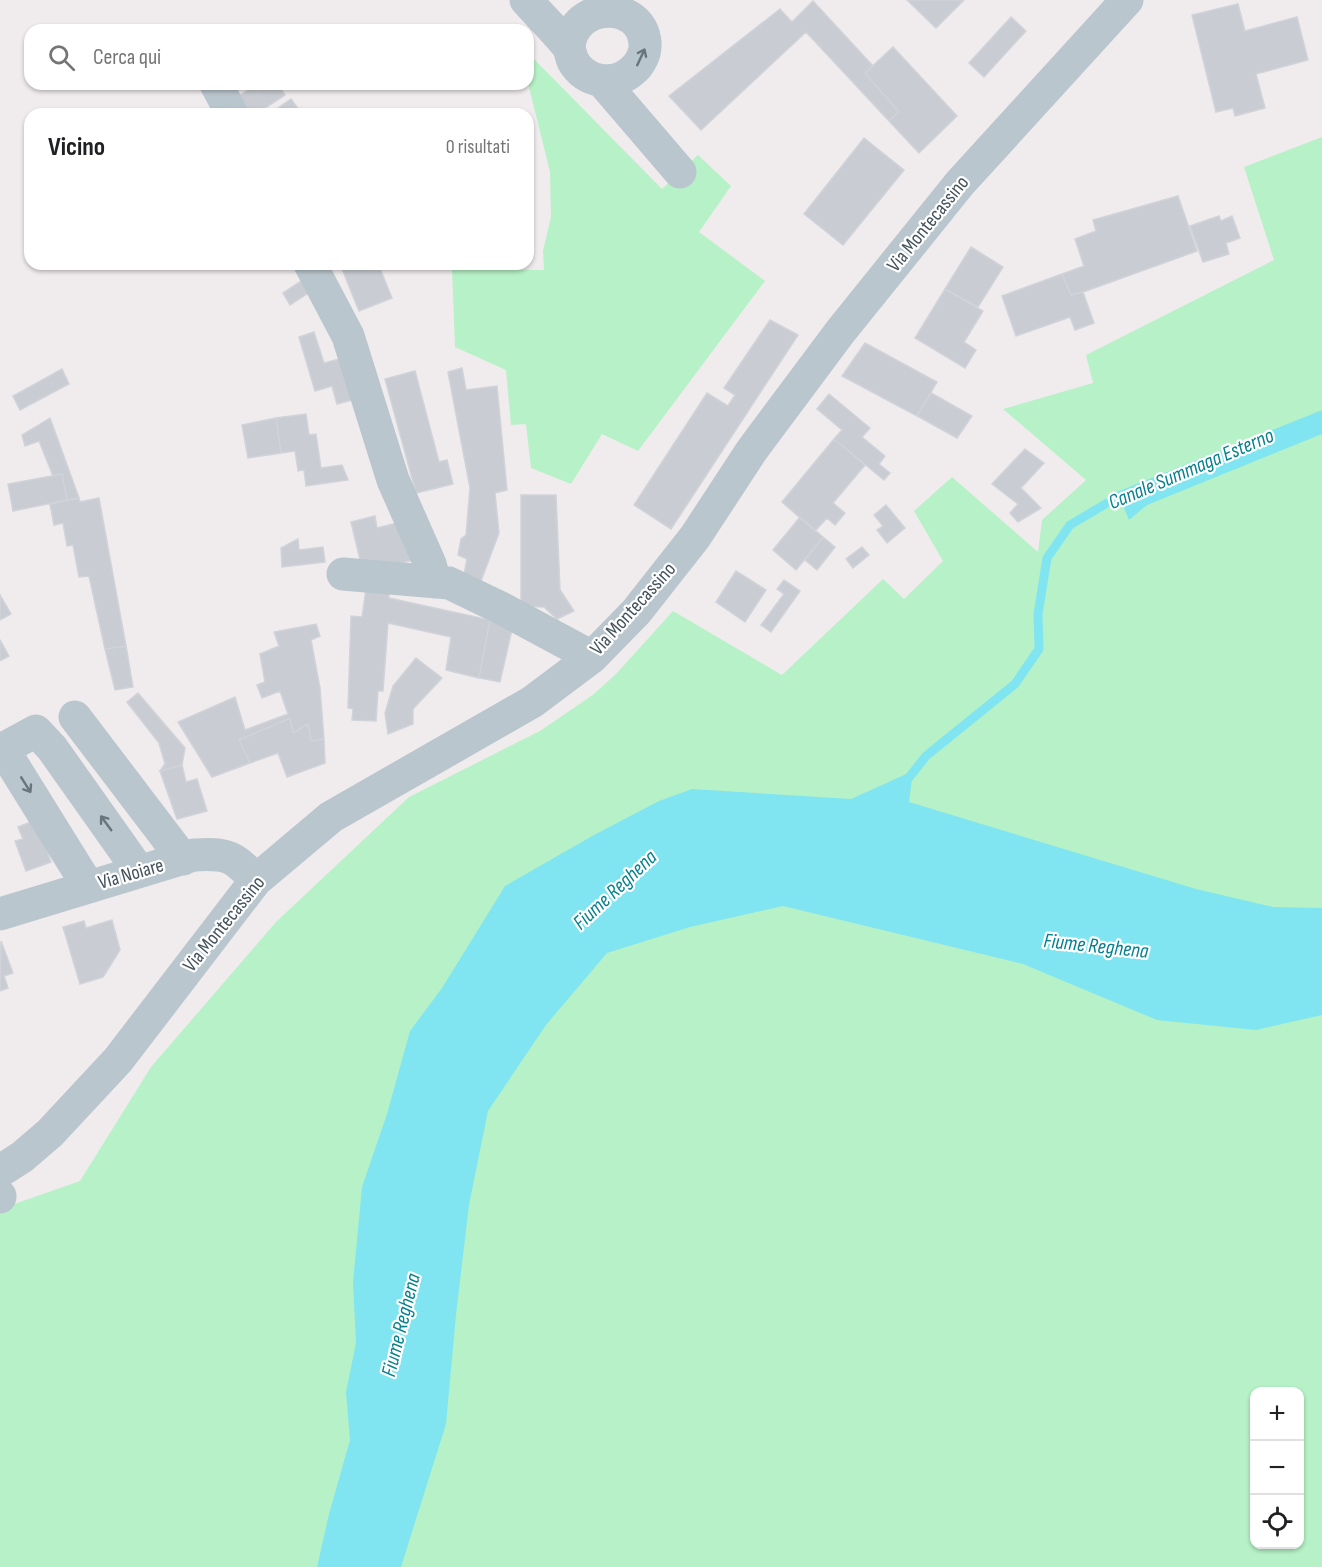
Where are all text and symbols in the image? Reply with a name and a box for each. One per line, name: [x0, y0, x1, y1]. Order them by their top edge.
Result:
search box: [24, 24, 534, 90]
icon: search: [45, 41, 78, 74]
text: Cerca qui: [93, 44, 161, 71]
one-way arrow: [635, 49, 647, 67]
text: Vicino: [48, 132, 105, 163]
text: 0 risultati: [446, 135, 510, 159]
street label: Via Montecassino: [882, 171, 974, 277]
water label: Canale Summaga Esterno: [1105, 423, 1278, 515]
street label: Via Montecassino: [585, 558, 681, 660]
one-way arrow: [21, 776, 33, 793]
one-way arrow: [99, 815, 112, 831]
water label: Fiume Reghena: [568, 845, 662, 935]
street label: Via Noiare: [95, 853, 167, 895]
street label: Via Montecassino: [178, 871, 270, 977]
water label: Fiume Reghena: [1042, 928, 1150, 964]
water label: Fiume Reghena: [376, 1270, 426, 1379]
map controls: [1250, 1387, 1304, 1549]
button: +: [1250, 1387, 1304, 1441]
button: −: [1250, 1441, 1304, 1495]
button: locate: [1250, 1495, 1304, 1549]

